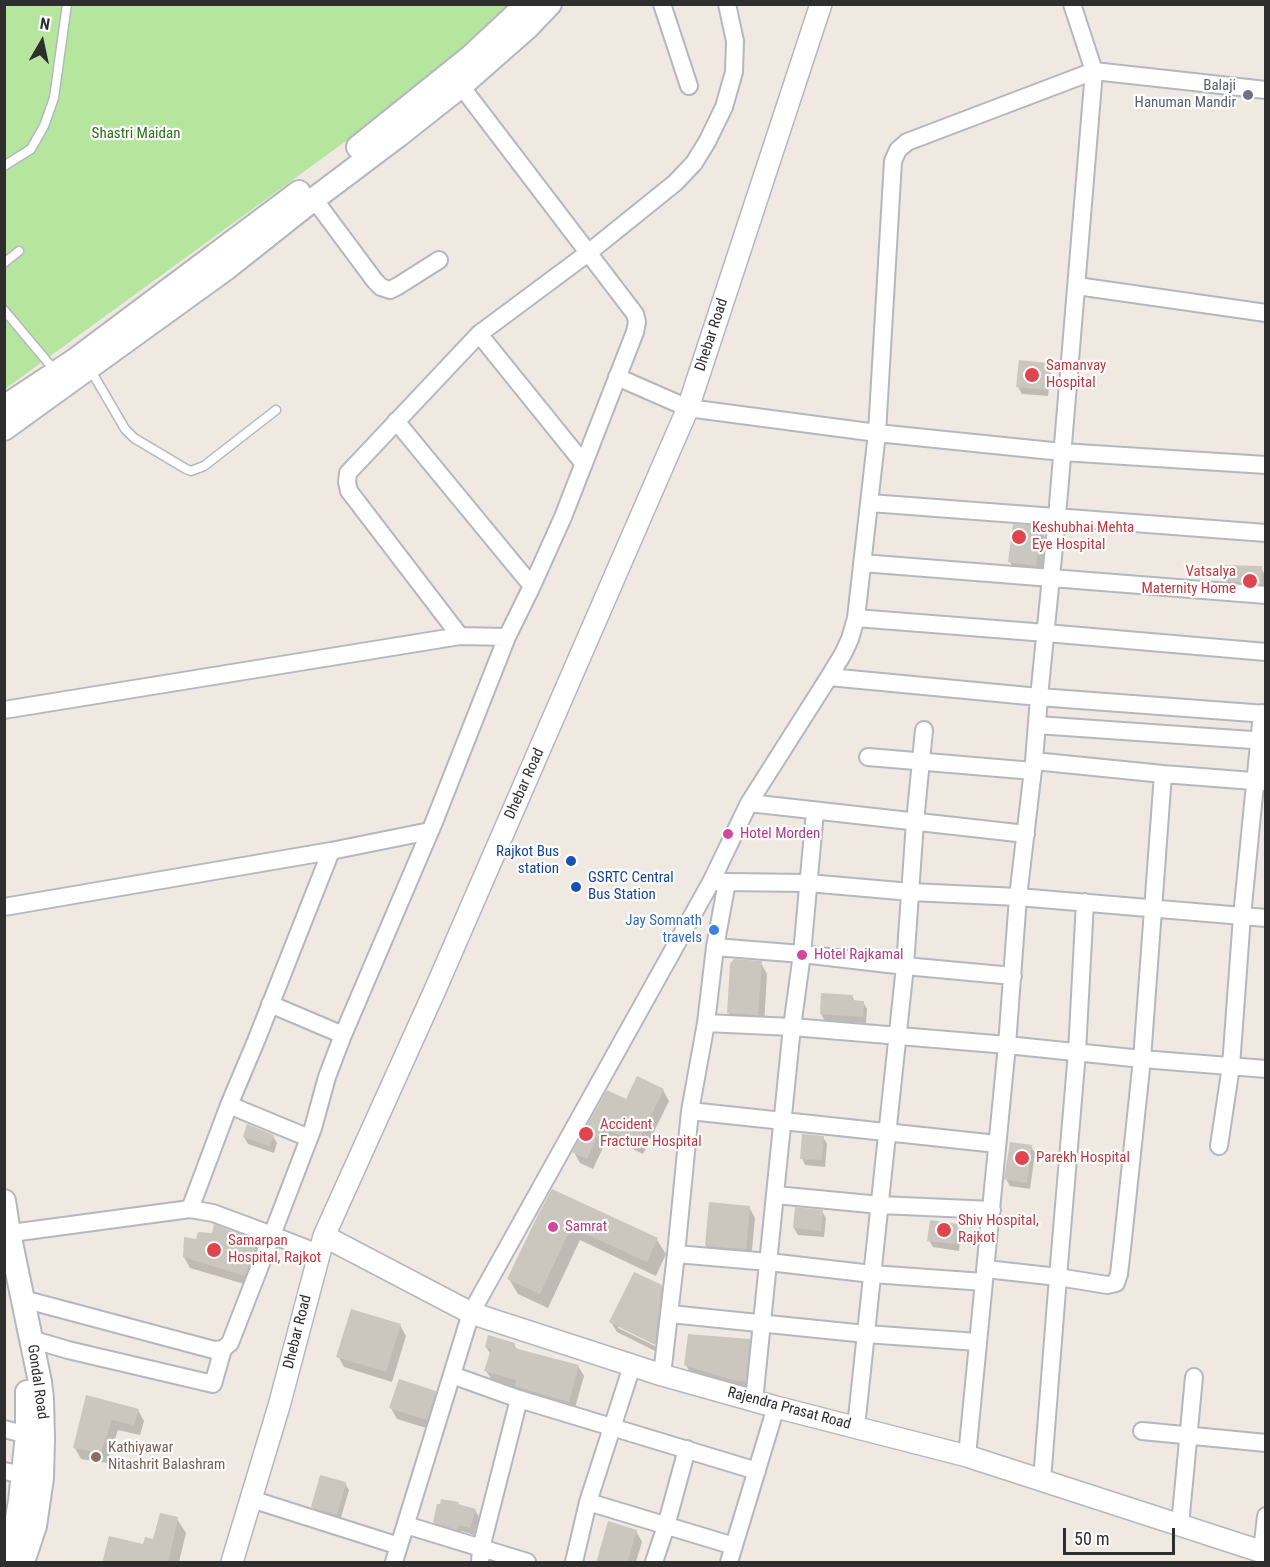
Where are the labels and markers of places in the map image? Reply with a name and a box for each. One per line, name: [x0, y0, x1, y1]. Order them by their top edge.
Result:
place label: Balaji Hanuman Mandir: [1135, 77, 1236, 112]
marker: Balaji Hanuman Mandir: [1241, 88, 1255, 102]
place label: Samanvay Hospital: [1046, 357, 1106, 392]
marker: Samanvay Hospital: [1023, 366, 1041, 384]
place label: Keshubhai Mehta Eye Hospital: [1032, 519, 1134, 554]
marker: Keshubhai Mehta Eye Hospital: [1010, 528, 1028, 546]
place label: Vatsalya Maternity Home: [1141, 563, 1236, 598]
marker: Vatsalya Maternity Home: [1241, 572, 1259, 590]
place label: Hotel Morden: [740, 825, 820, 843]
marker: Hotel Morden: [721, 827, 735, 841]
place label: Rajkot Bus station: [496, 843, 559, 878]
marker: Rajkot Bus station: [564, 854, 578, 868]
place label: GSRTC Central Bus Station: [588, 869, 674, 904]
marker: GSRTC Central Bus Station: [569, 880, 583, 894]
place label: Jay Somnath travels: [625, 912, 702, 947]
marker: Jay Somnath travels: [707, 923, 721, 937]
place label: Hotel Rajkamal: [814, 946, 904, 964]
marker: Hotel Rajkamal: [795, 948, 809, 962]
place label: Accident Fracture Hospital: [600, 1116, 702, 1151]
marker: Accident Fracture Hospital: [577, 1125, 595, 1143]
marker: Parekh Hospital: [1013, 1149, 1031, 1167]
place label: Parekh Hospital: [1036, 1149, 1130, 1167]
place label: Shiv Hospital, Rajkot: [958, 1212, 1039, 1247]
place label: Samrat: [565, 1218, 607, 1236]
marker: Samrat: [546, 1220, 560, 1234]
marker: Shiv Hospital, Rajkot: [935, 1221, 953, 1239]
place label: Samarpan Hospital, Rajkot: [228, 1232, 321, 1267]
marker: Samarpan Hospital, Rajkot: [205, 1241, 223, 1259]
place label: Kathiyawar Nitashrit Balashram: [108, 1439, 225, 1474]
marker: Kathiyawar Nitashrit Balashram: [89, 1450, 103, 1464]

